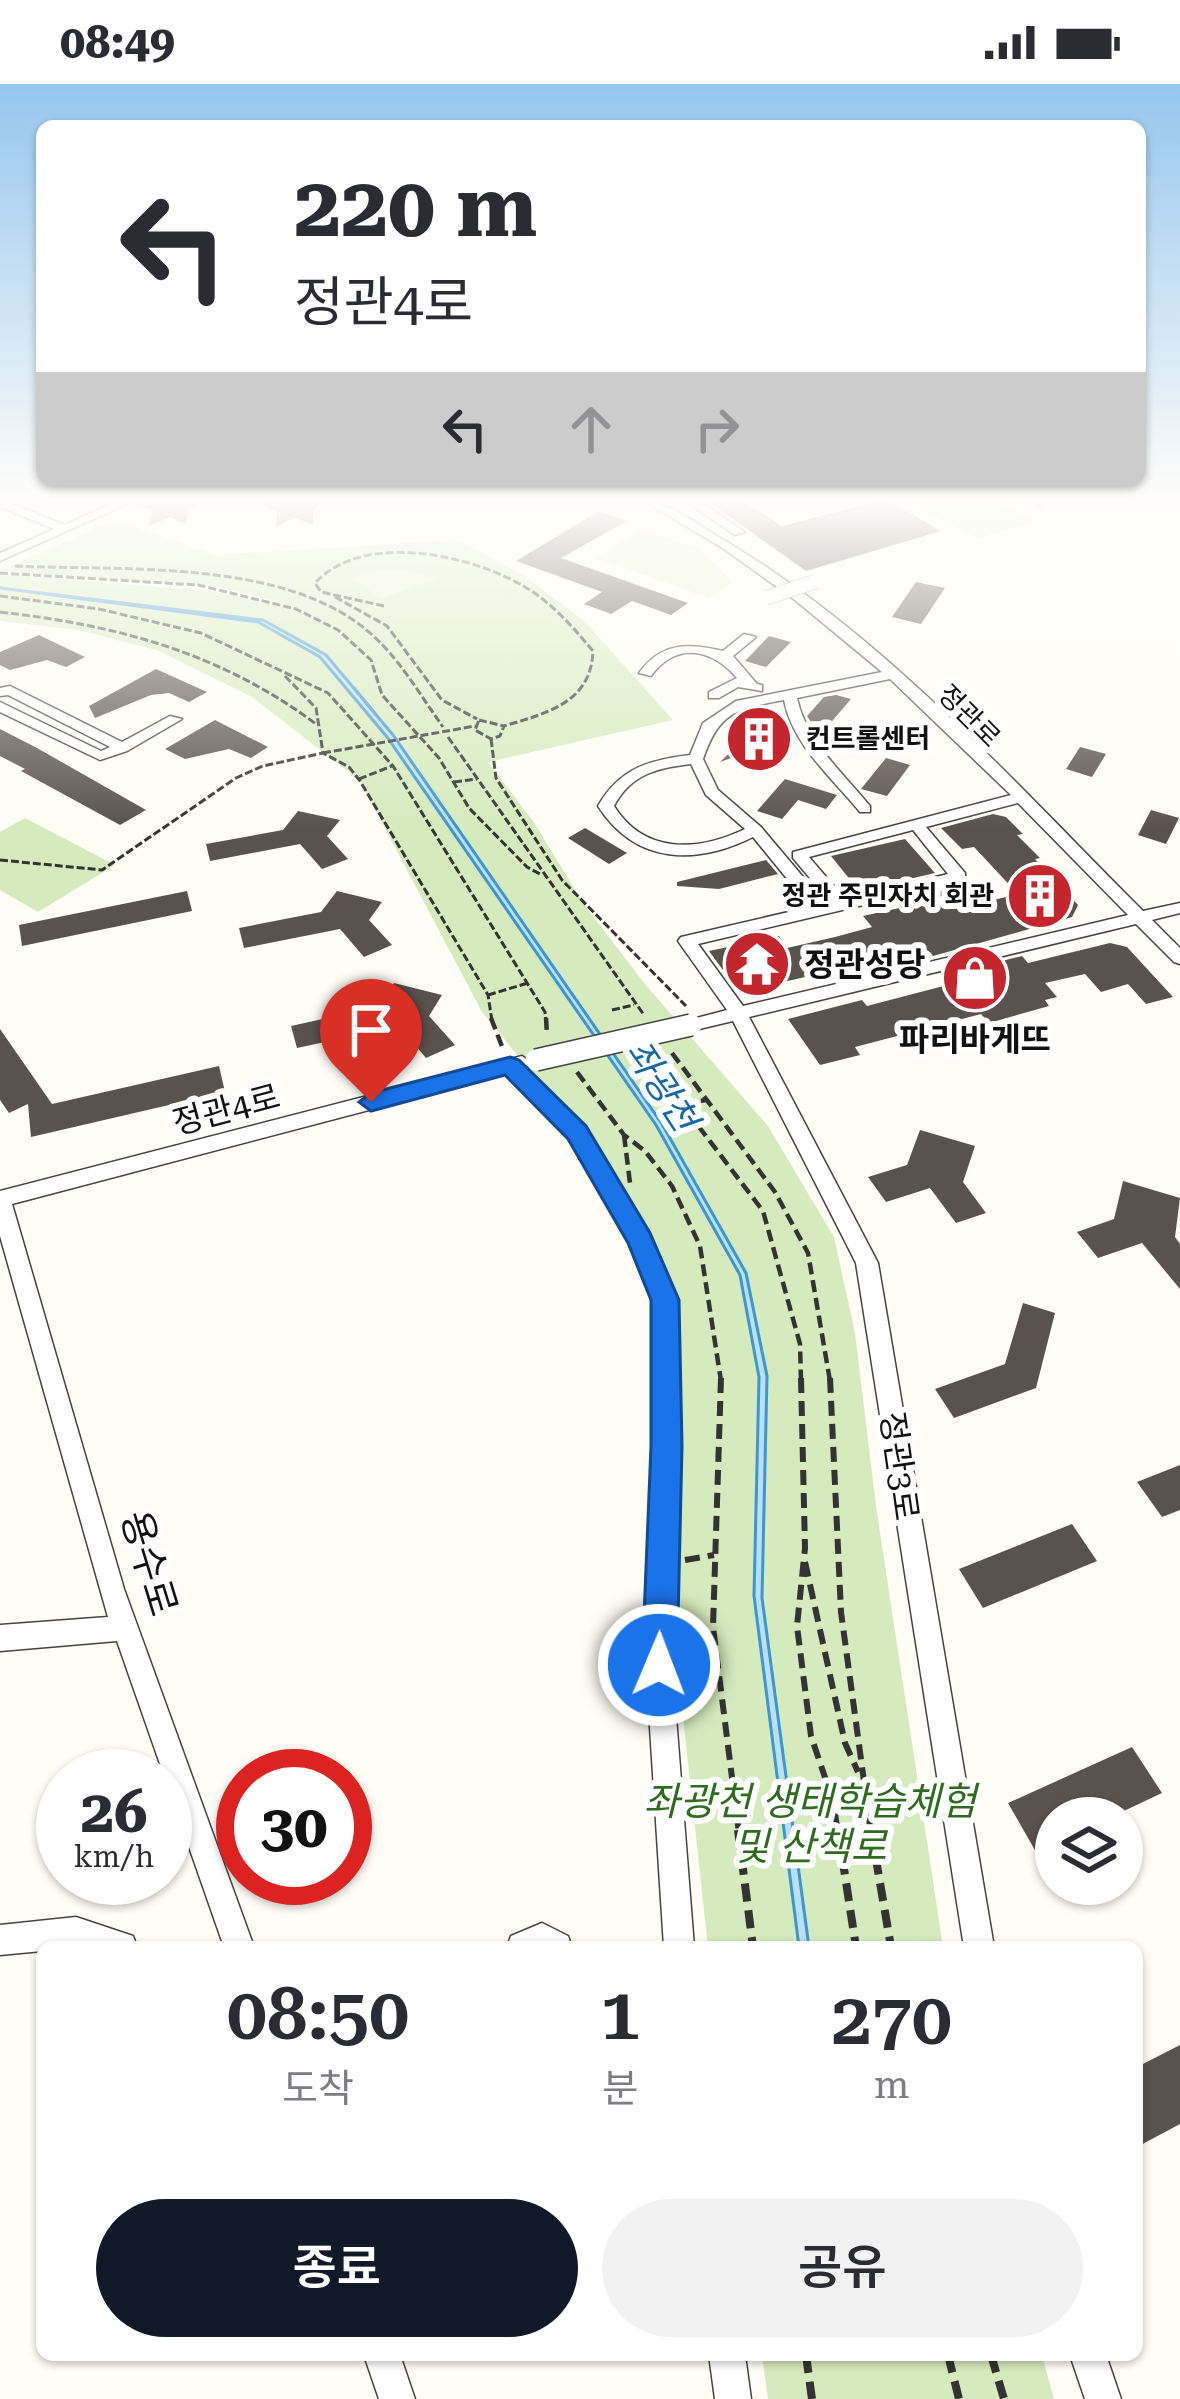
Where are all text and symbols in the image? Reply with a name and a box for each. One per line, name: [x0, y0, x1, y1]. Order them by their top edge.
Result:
text: 08:49: [60, 16, 175, 69]
text: 220 m: [294, 158, 537, 256]
icon: left: [96, 168, 252, 324]
text: 정관4로: [294, 271, 473, 334]
icon: left: [432, 396, 498, 462]
icon: ahead: [558, 396, 624, 462]
icon: right: [684, 396, 750, 462]
street label: 정관로: [931, 678, 1007, 754]
building icon: 컨트롤센터: [724, 704, 794, 774]
place label: 컨트롤센터: [806, 723, 930, 755]
building icon: 정관 주민자치 회관: [1005, 861, 1075, 931]
place label: 정관 주민자치 회관: [782, 880, 994, 912]
temple icon: 정관성당: [722, 929, 792, 999]
shop icon: 파리바게뜨: [940, 943, 1010, 1013]
place label: 정관성당: [804, 945, 925, 984]
pin: [320, 979, 422, 1102]
icon: arrive: [338, 997, 404, 1063]
place label: 파리바게뜨: [899, 1020, 1051, 1059]
water label: 좌광천: [616, 1032, 708, 1142]
street label: 정관4로: [168, 1076, 284, 1142]
street label: 정관3로: [873, 1409, 926, 1523]
street label: 용수로: [111, 1505, 187, 1621]
position arrow: [596, 1602, 722, 1728]
speed limit sign: 30: [216, 1749, 372, 1905]
text: 26: [80, 1776, 148, 1847]
park label: 좌광천 생태학습체험 및 산책로: [644, 1779, 981, 1870]
map controls: [1035, 1797, 1143, 1905]
button: layers: [1035, 1797, 1143, 1905]
text: km/h: [74, 1839, 154, 1874]
text: 08:50: [227, 1972, 409, 2057]
text: 1: [600, 1972, 640, 2057]
text: 270: [831, 1977, 952, 2062]
text: m: [874, 2062, 909, 2108]
text: 도착: [282, 2066, 354, 2112]
text: 분: [602, 2066, 638, 2112]
button: 종료: [96, 2199, 578, 2337]
button: 공유: [602, 2199, 1083, 2337]

